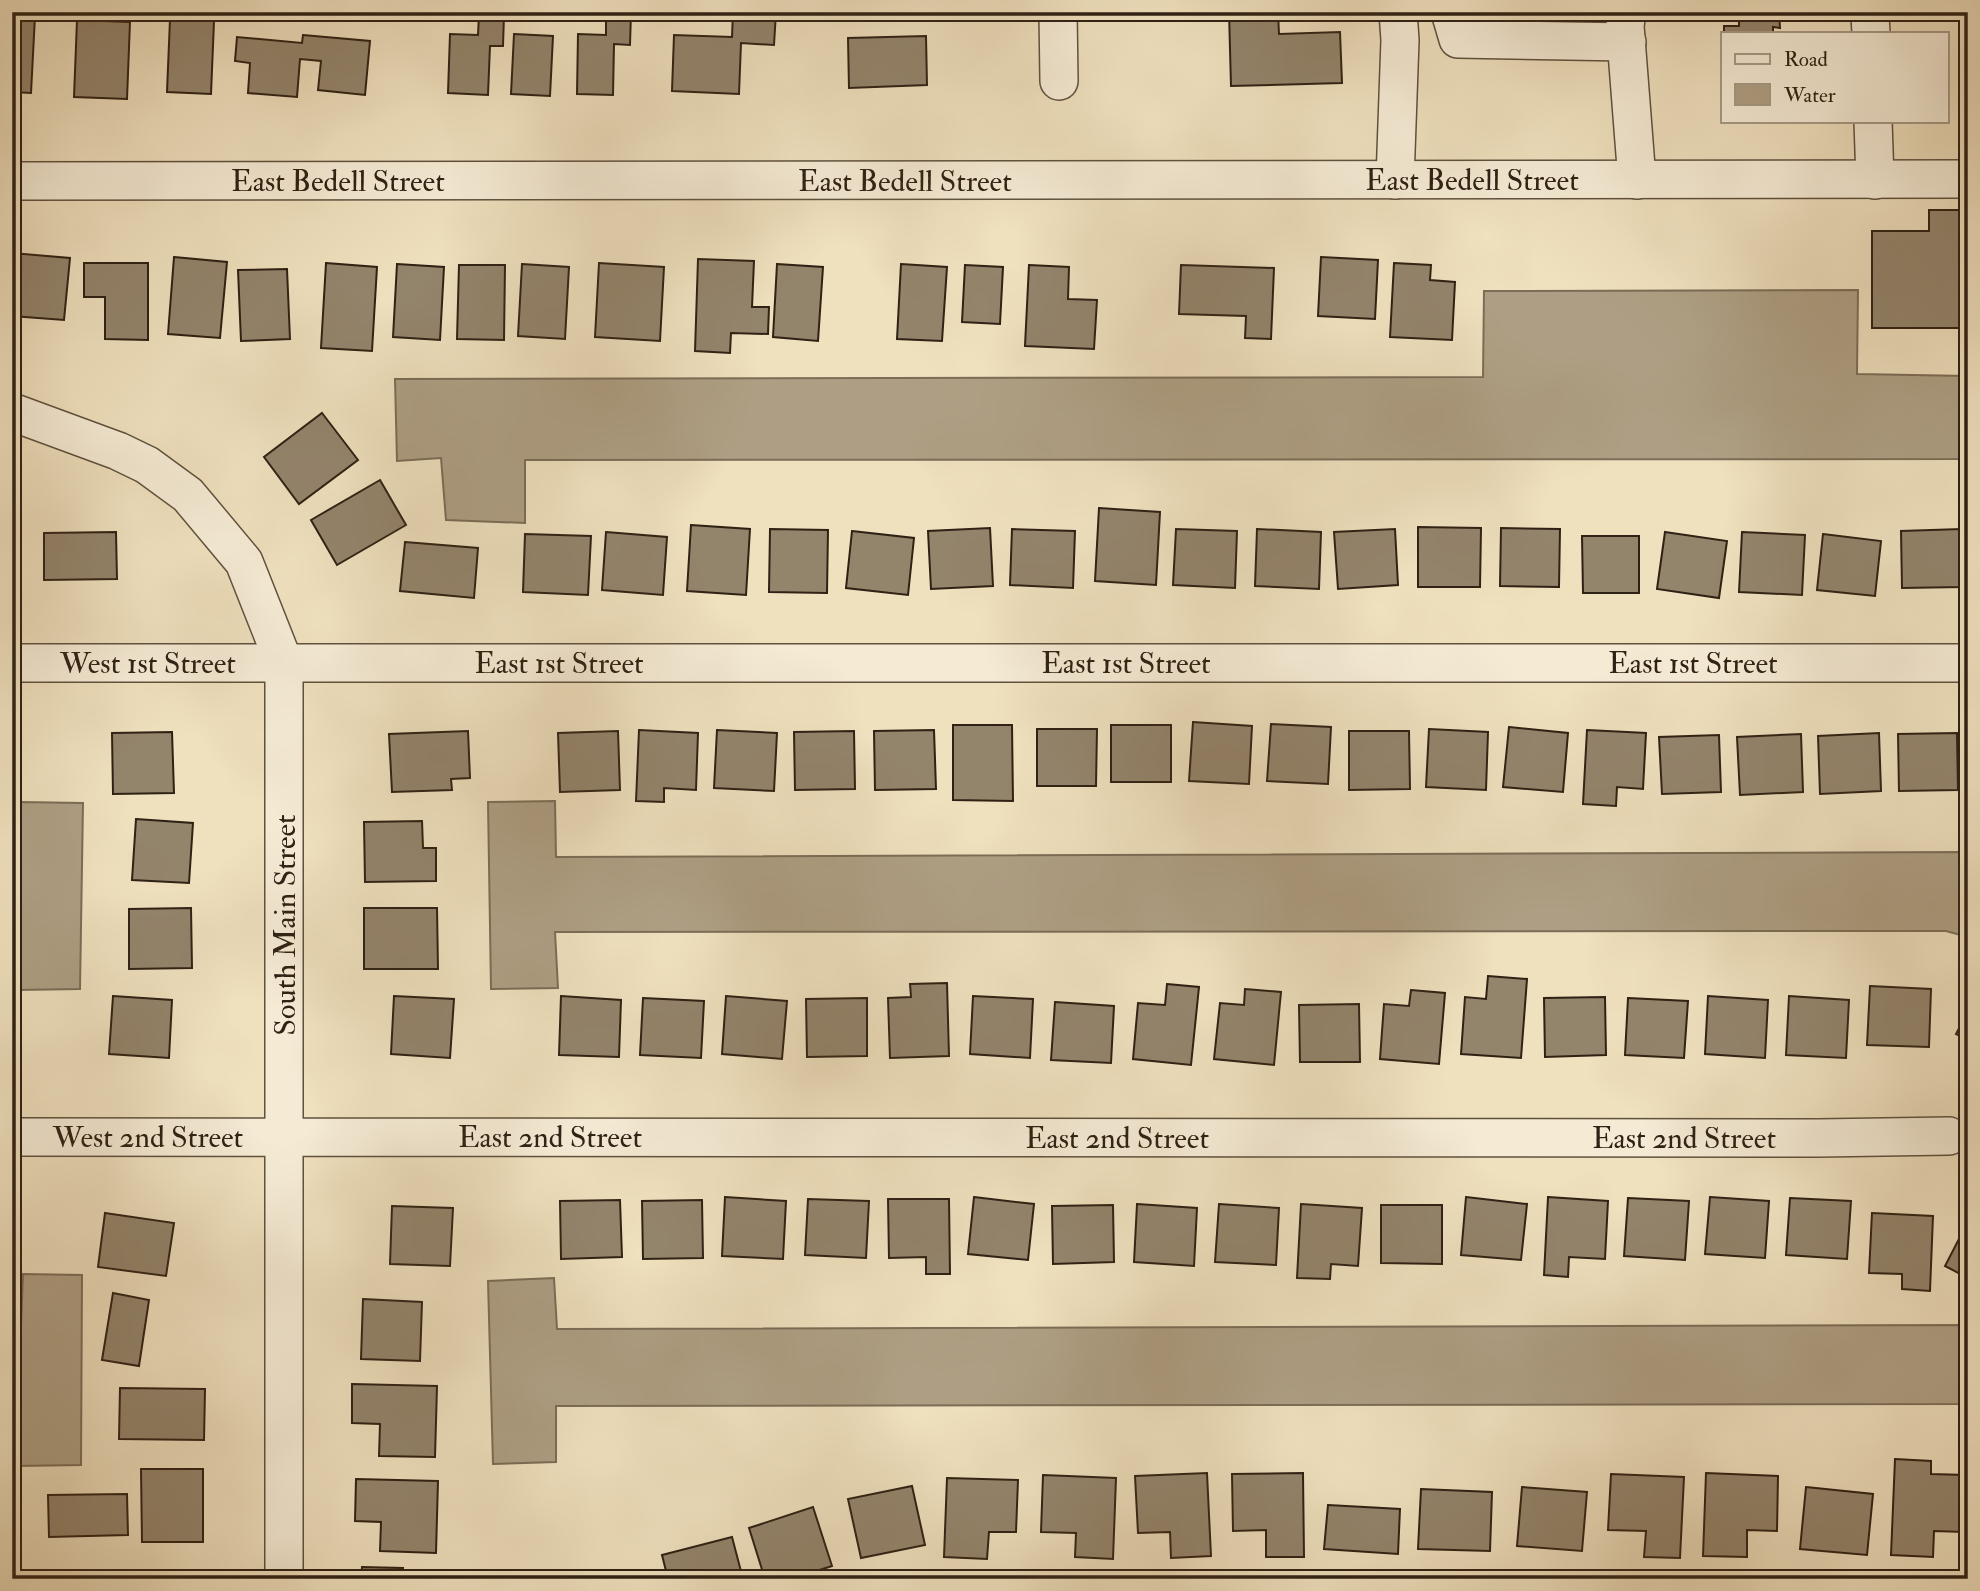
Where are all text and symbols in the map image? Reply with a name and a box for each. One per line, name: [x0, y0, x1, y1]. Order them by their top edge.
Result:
legend: [1721, 32, 1948, 122]
text: Road: [1784, 46, 1829, 73]
text: Water: [1783, 82, 1836, 109]
street label: East Bedell Street: [1365, 162, 1579, 199]
street label: East Bedell Street: [231, 163, 445, 200]
street label: East Bedell Street: [798, 163, 1012, 200]
street label: West 1st Street: [59, 645, 236, 682]
street label: East 1st Street: [474, 645, 644, 682]
street label: East 1st Street: [1041, 645, 1211, 682]
street label: East 1st Street: [1608, 645, 1778, 682]
street label: South Main Street: [267, 814, 304, 1036]
street label: West 2nd Street: [52, 1119, 244, 1156]
street label: East 2nd Street: [458, 1119, 642, 1156]
street label: East 2nd Street: [1025, 1120, 1209, 1157]
street label: East 2nd Street: [1592, 1120, 1776, 1157]

